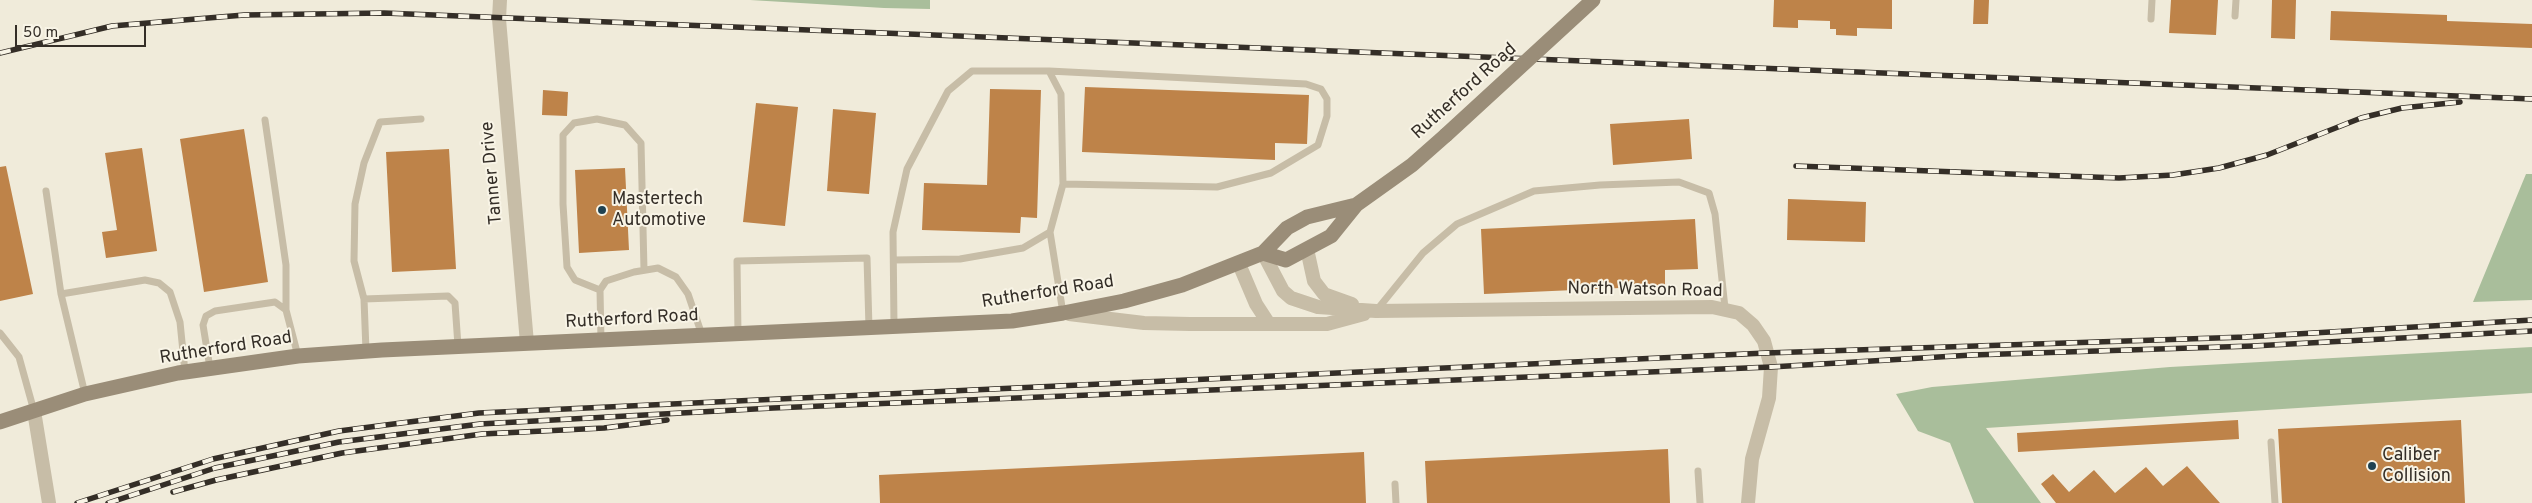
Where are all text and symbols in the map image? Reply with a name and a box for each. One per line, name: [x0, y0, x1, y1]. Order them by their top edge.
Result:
scale bar: [18, 15, 149, 47]
text: 50 m: [23, 24, 58, 43]
street label: Rutherford Road: [1408, 39, 1522, 145]
street label: Tanner Drive: [478, 120, 508, 226]
place label: Mastertech Automotive: [612, 189, 706, 232]
marker: Mastertech Automotive: [596, 204, 608, 216]
street label: Rutherford Road: [980, 272, 1116, 314]
street label: North Watson Road: [1567, 279, 1723, 303]
street label: Rutherford Road: [565, 306, 699, 334]
street label: Rutherford Road: [158, 328, 294, 370]
place label: Caliber Collision: [2382, 445, 2451, 488]
marker: Caliber Collision: [2366, 460, 2378, 472]

